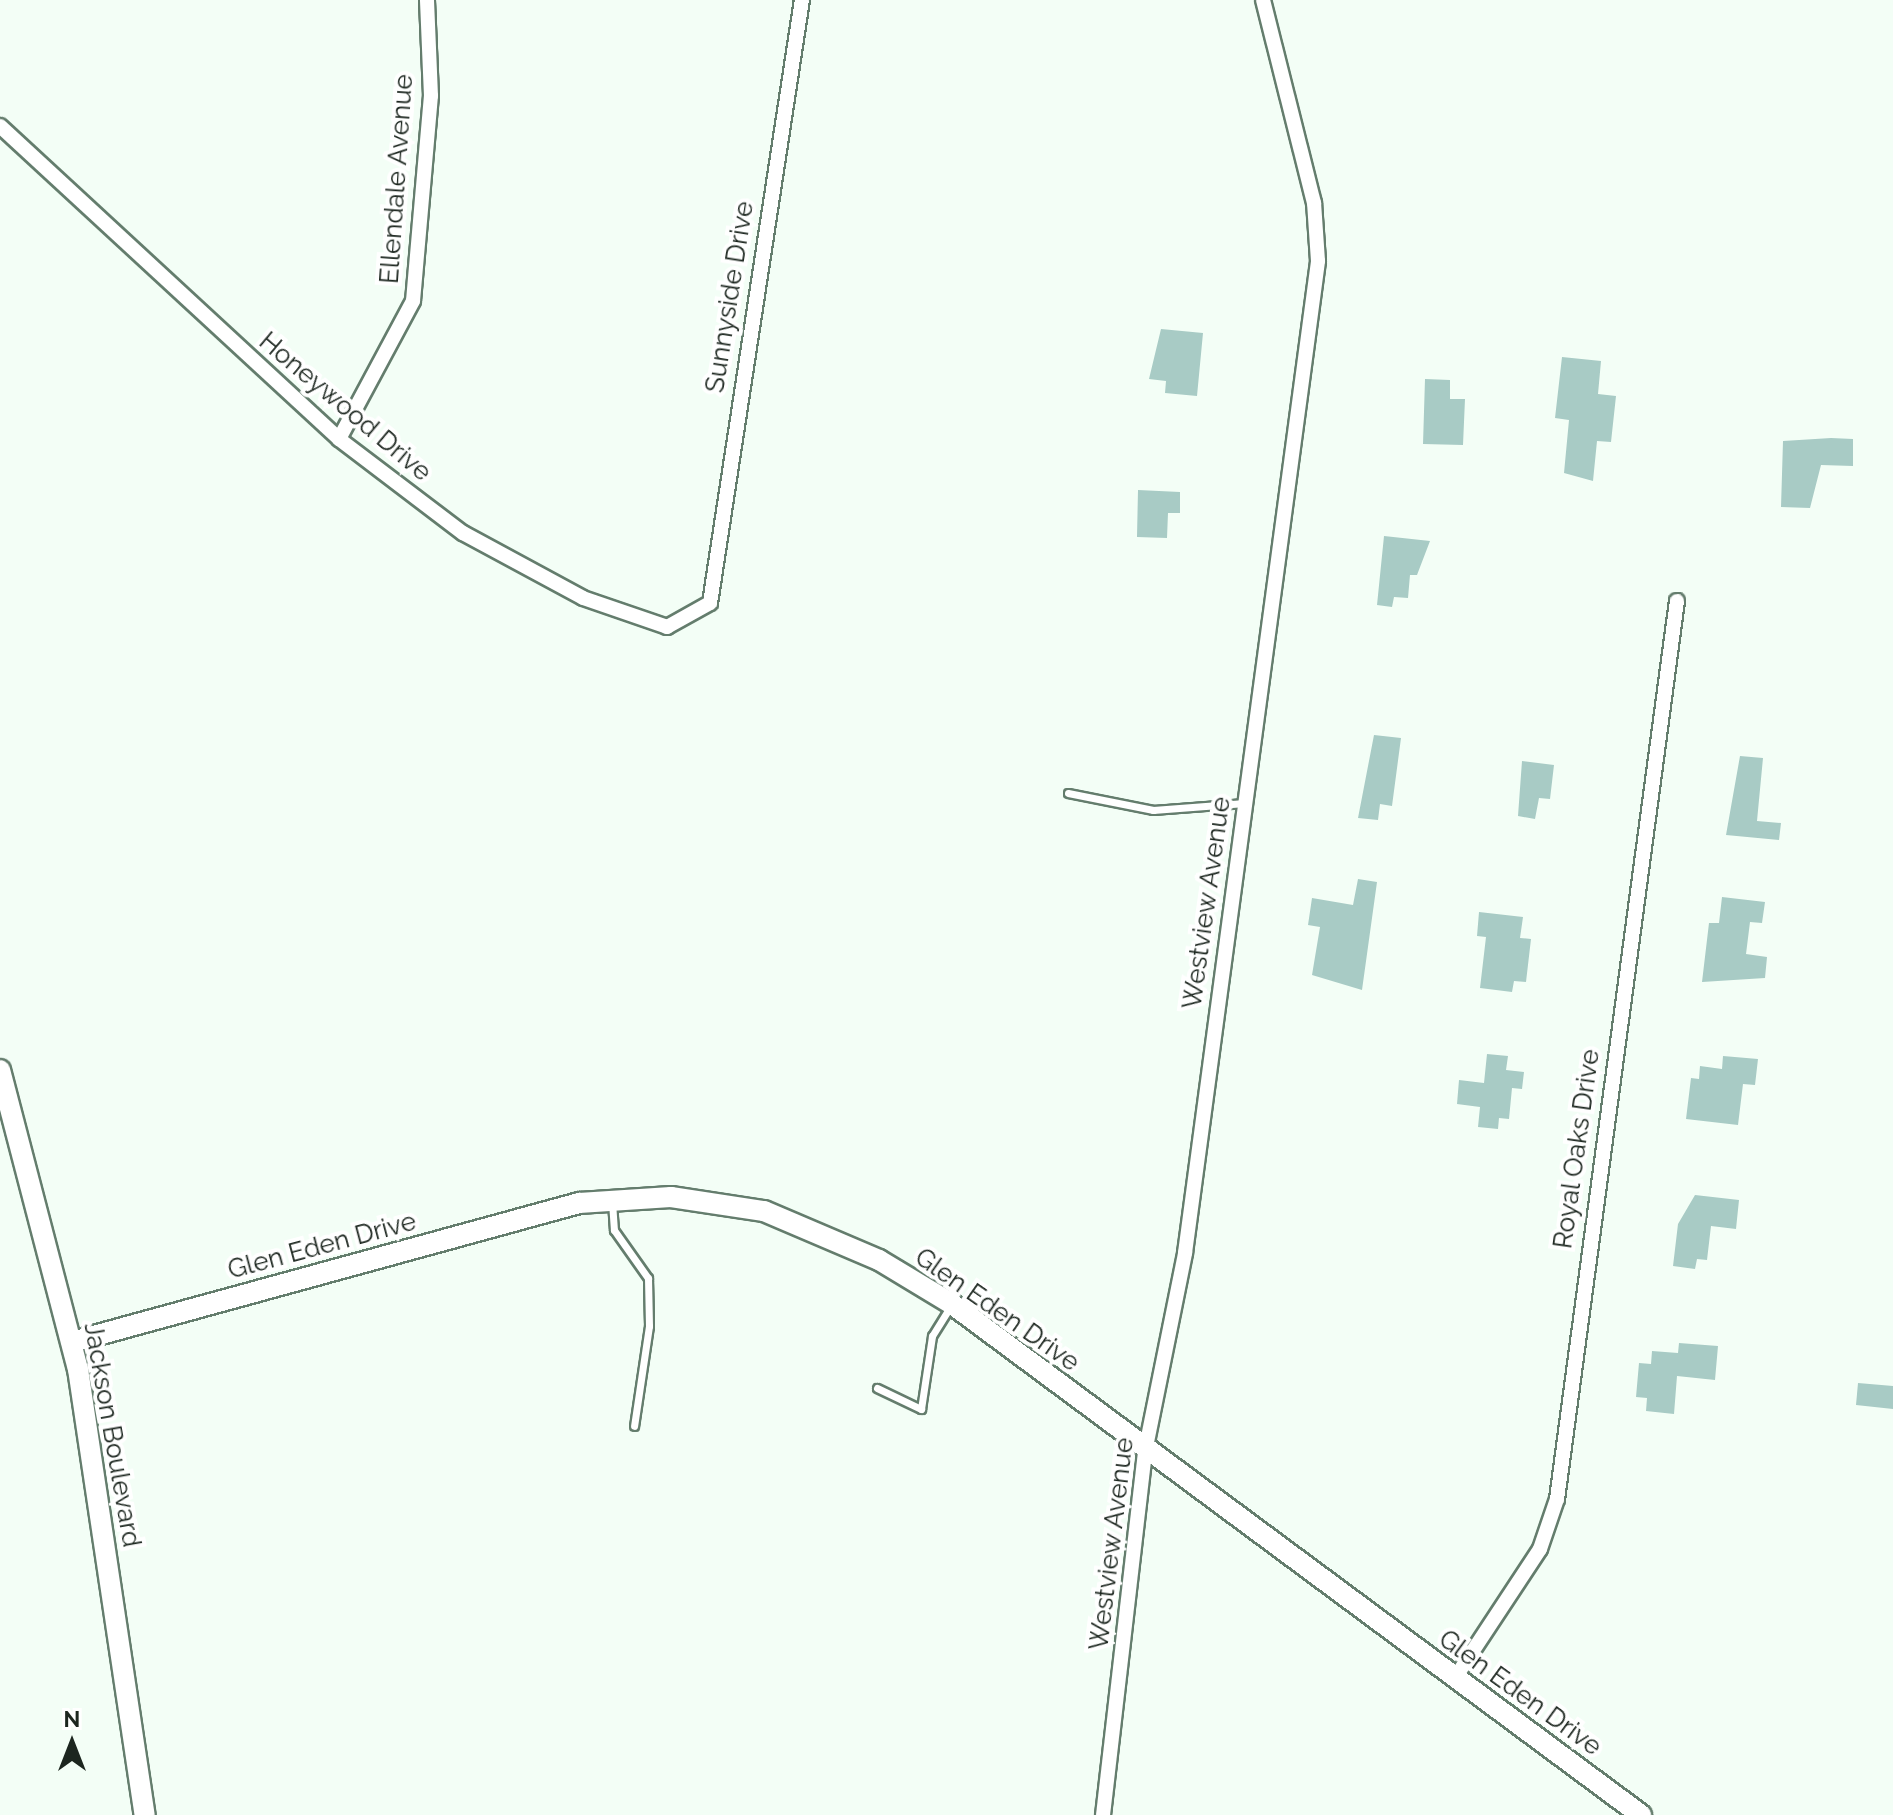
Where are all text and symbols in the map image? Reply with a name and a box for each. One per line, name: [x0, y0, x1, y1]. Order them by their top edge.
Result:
street label: Ellendale Avenue: [374, 73, 420, 285]
street label: Sunnyside Drive: [699, 199, 761, 395]
street label: Honeywood Drive: [253, 326, 437, 488]
street label: Westview Avenue: [1177, 794, 1237, 1012]
street label: Royal Oaks Drive: [1548, 1047, 1606, 1251]
street label: Glen Eden Drive: [225, 1206, 419, 1286]
street label: Glen Eden Drive: [909, 1242, 1085, 1378]
street label: Jackson Boulevard: [77, 1320, 147, 1550]
street label: Westview Avenue: [1083, 1435, 1141, 1653]
street label: Glen Eden Drive: [1433, 1624, 1607, 1762]
north arrow: [32, 1703, 112, 1783]
text: N: [64, 1706, 80, 1732]

